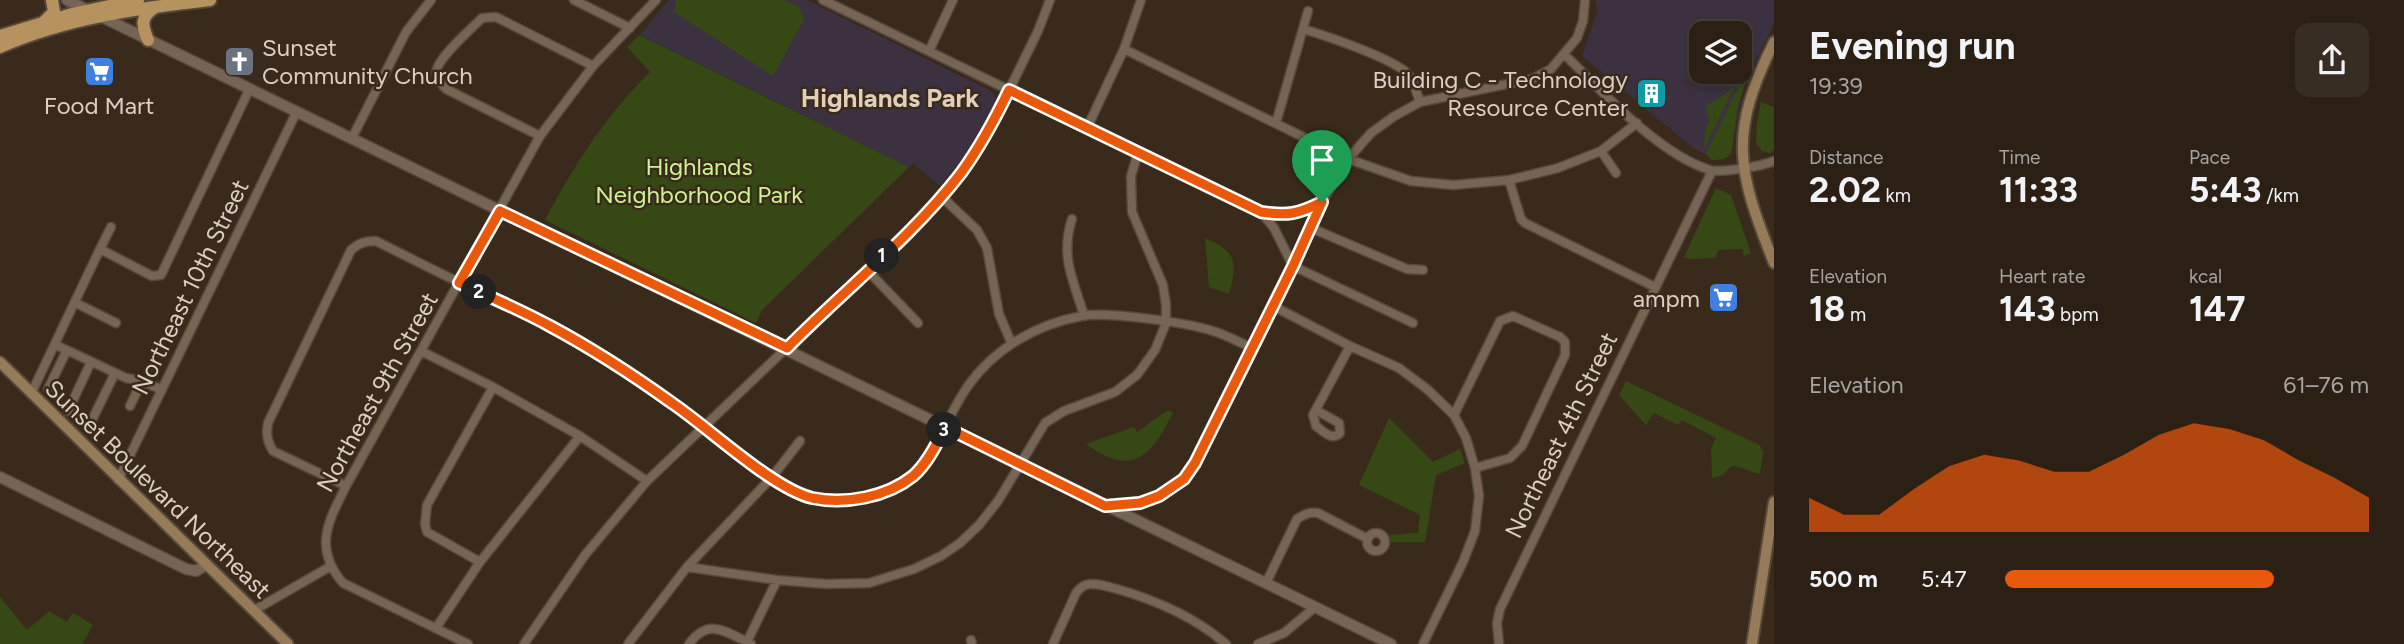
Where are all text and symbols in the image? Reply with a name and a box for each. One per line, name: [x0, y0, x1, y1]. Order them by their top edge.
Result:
map controls: [1689, 21, 1752, 84]
button: layers: [1689, 21, 1752, 84]
text: Evening run: [1809, 23, 2016, 69]
button: share: [2295, 23, 2369, 97]
place label: Sunset Community Church: [262, 33, 473, 90]
church icon: Sunset Community Church: [222, 44, 256, 78]
supermarket icon: Food Mart: [82, 54, 116, 88]
place label: Building C - Technology Resource Center: [1372, 65, 1628, 122]
text: 19:39: [1809, 72, 1863, 100]
building icon: Building C - Technology Resource Center: [1634, 76, 1668, 110]
district label: Highlands Park: [801, 82, 979, 114]
place label: Food Mart: [44, 91, 154, 120]
pin: [1292, 130, 1352, 202]
icon: arrive: [1303, 141, 1341, 179]
text: Distance: [1809, 146, 1883, 169]
text: Time: [1999, 146, 2040, 169]
text: Pace: [2189, 146, 2230, 169]
park label: Highlands Neighborhood Park: [595, 152, 803, 209]
text: 2.02: [1809, 169, 1881, 211]
text: 11:33: [1999, 169, 2078, 211]
text: 5:43: [2189, 169, 2262, 211]
street label: Northeast 10th Street: [125, 175, 255, 399]
text: km: [1881, 184, 1911, 207]
text: /km: [2262, 184, 2299, 207]
pin: 1: [864, 238, 900, 274]
text: 1: [877, 244, 886, 267]
text: Elevation: [1809, 265, 1887, 288]
text: Heart rate: [1999, 265, 2085, 288]
text: kcal: [2189, 265, 2222, 288]
pin: 2: [462, 274, 496, 310]
text: 2: [473, 280, 484, 303]
supermarket icon: ampm: [1706, 281, 1740, 315]
place label: ampm: [1633, 284, 1700, 313]
street label: Northeast 9th Street: [310, 287, 444, 497]
text: 18: [1809, 288, 1845, 330]
text: 143: [1999, 288, 2055, 330]
text: 147: [2189, 288, 2245, 330]
text: m: [1845, 303, 1866, 326]
text: bpm: [2055, 303, 2099, 326]
street label: Northeast 4th Street: [1499, 327, 1623, 543]
text: Elevation: [1809, 371, 1904, 399]
text: 61–76 m: [2283, 371, 2369, 399]
street label: Sunset Boulevard Northeast: [39, 374, 277, 604]
pin: 3: [926, 412, 962, 448]
text: 3: [938, 418, 949, 441]
text: 500 m: [1809, 565, 1878, 593]
text: 5:47: [1921, 565, 1967, 593]

